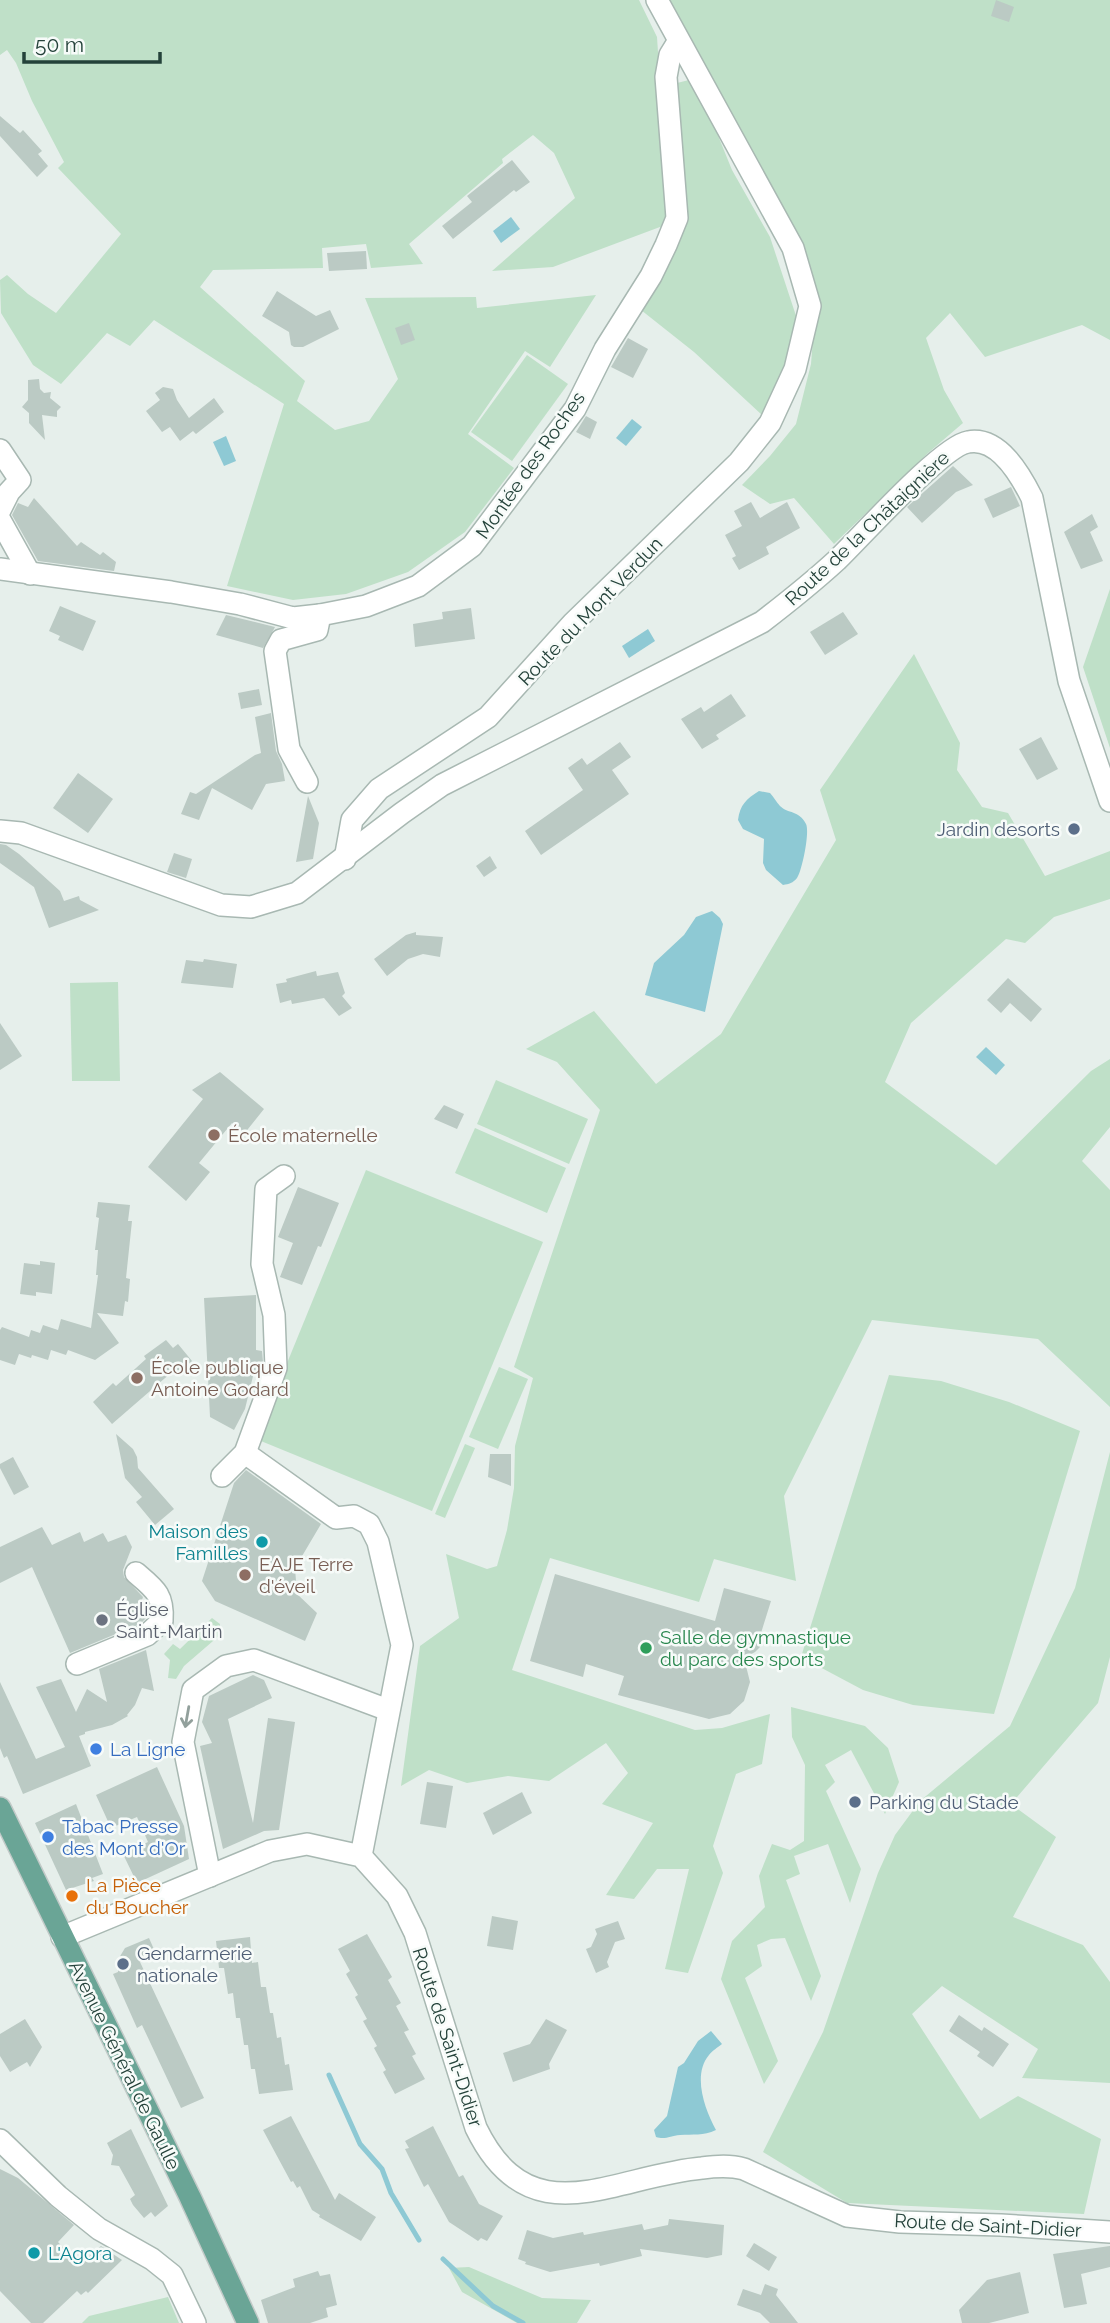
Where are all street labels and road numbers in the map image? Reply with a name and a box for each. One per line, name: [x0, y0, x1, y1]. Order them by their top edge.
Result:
street label: Montée des Roches: [471, 387, 589, 543]
street label: Route de la Châtaignière: [781, 446, 953, 610]
street label: Route du Mont Verdun: [513, 532, 667, 690]
street label: Route de Saint-Didier: [409, 1944, 488, 2130]
street label: Avenue Général de Gaulle: [65, 1957, 185, 2173]
street label: Route de Saint-Didier: [894, 2209, 1083, 2241]

